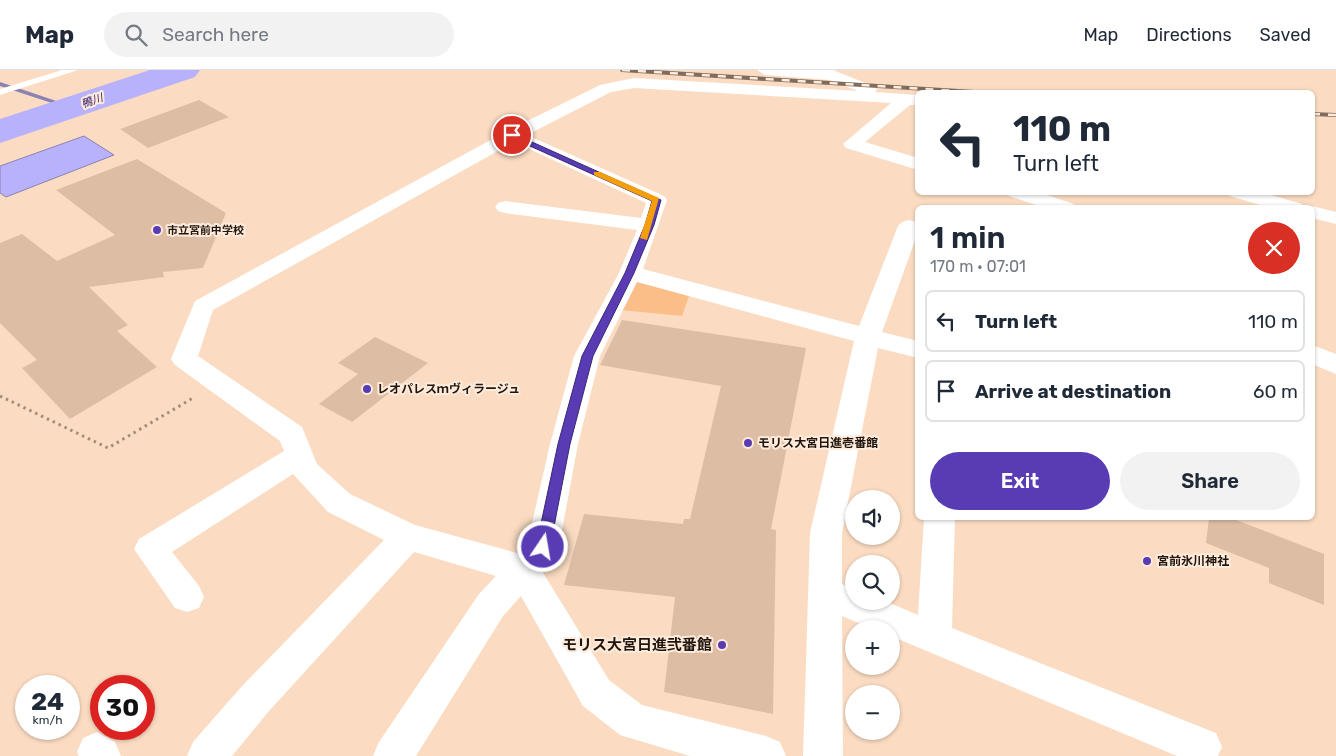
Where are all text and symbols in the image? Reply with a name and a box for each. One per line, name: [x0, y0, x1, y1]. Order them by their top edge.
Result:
search box: [104, 12, 454, 57]
text: Map: [25, 21, 74, 49]
icon: search: [122, 21, 150, 49]
text: Search here: [162, 23, 269, 46]
text: Map: [1083, 24, 1118, 46]
text: Directions: [1146, 24, 1232, 46]
text: Saved: [1260, 24, 1311, 46]
water label: 鴨川: [79, 91, 105, 111]
text: 110 m: [1013, 108, 1111, 150]
icon: left: [930, 110, 995, 175]
pin: [491, 114, 533, 156]
icon: arrive: [498, 121, 526, 149]
text: Turn left: [1013, 150, 1099, 177]
text: 1 min: [930, 220, 1005, 256]
button: close: [1248, 222, 1300, 274]
marker: 市立宮前中学校: [151, 224, 163, 236]
place label: 市立宮前中学校: [167, 224, 244, 237]
text: 170 m · 07:01: [930, 257, 1026, 276]
icon: left: [932, 307, 960, 335]
text: Turn left: [975, 310, 1057, 333]
text: 110 m: [1248, 310, 1298, 333]
icon: arrive: [932, 377, 960, 405]
text: Arrive at destination: [975, 380, 1171, 403]
text: 60 m: [1253, 380, 1298, 403]
place label: レオパレスｍヴィラージュ: [377, 382, 520, 396]
marker: レオパレスｍヴィラージュ: [361, 383, 373, 395]
place label: モリス大宮日進壱番館: [758, 436, 878, 450]
marker: モリス大宮日進壱番館: [742, 437, 754, 449]
button: Exit: [930, 452, 1110, 510]
button: Share: [1120, 452, 1300, 510]
map controls: [845, 490, 900, 740]
button: sound: [845, 490, 900, 545]
position arrow: [516, 520, 568, 572]
place label: 宮前氷川神社: [1157, 554, 1229, 568]
button: search: [845, 555, 900, 610]
marker: 宮前氷川神社: [1141, 555, 1153, 567]
button: +: [845, 620, 900, 675]
place label: モリス大宮日進弐番館: [562, 636, 712, 654]
marker: モリス大宮日進弐番館: [716, 639, 728, 651]
speed limit sign: 30: [90, 675, 155, 740]
button: −: [845, 685, 900, 740]
text: 24: [31, 687, 64, 716]
text: km/h: [33, 713, 62, 727]

